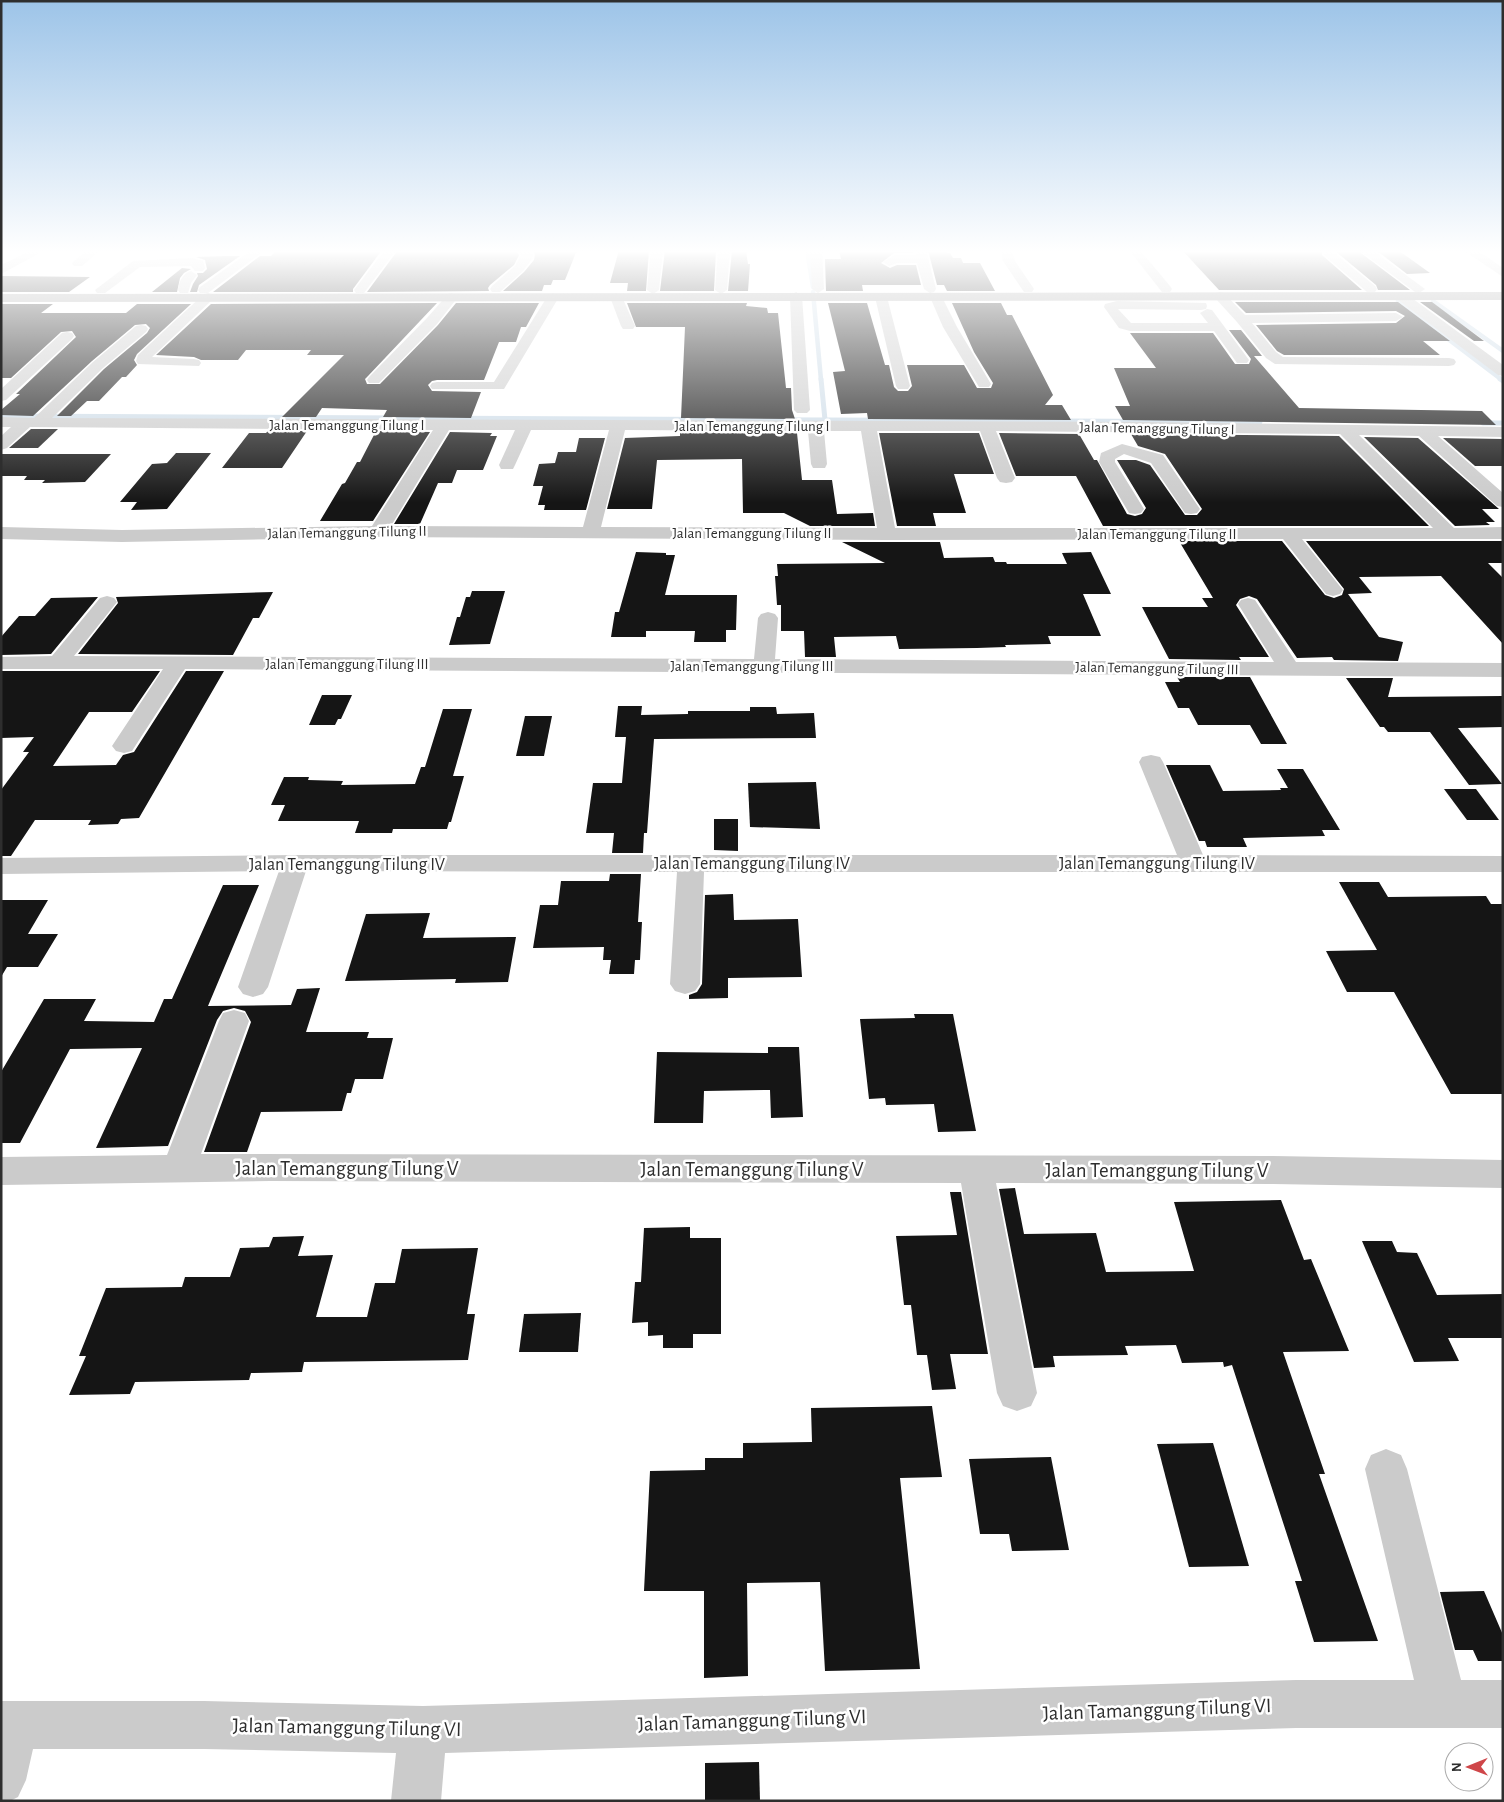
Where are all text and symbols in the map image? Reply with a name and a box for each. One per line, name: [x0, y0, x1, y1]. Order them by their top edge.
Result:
street label: Jalan Temanggung Tilung I: [269, 418, 425, 433]
street label: Jalan Temanggung Tilung I: [674, 419, 830, 434]
street label: Jalan Temanggung Tilung I: [1079, 420, 1235, 437]
street label: Jalan Temanggung Tilung II: [267, 524, 427, 541]
street label: Jalan Temanggung Tilung II: [672, 526, 832, 541]
street label: Jalan Temanggung Tilung II: [1077, 527, 1237, 542]
street label: Jalan Temanggung Tilung III: [265, 657, 429, 672]
street label: Jalan Temanggung Tilung III: [670, 659, 834, 674]
street label: Jalan Temanggung Tilung III: [1075, 660, 1239, 677]
street label: Jalan Temanggung Tilung IV: [654, 855, 851, 873]
street label: Jalan Temanggung Tilung IV: [1059, 855, 1256, 873]
street label: Jalan Temanggung Tilung IV: [249, 856, 446, 874]
street label: Jalan Temanggung Tilung V: [235, 1158, 459, 1179]
street label: Jalan Temanggung Tilung V: [640, 1159, 864, 1180]
street label: Jalan Temanggung Tilung V: [1045, 1160, 1269, 1181]
street label: Jalan Tamanggung Tilung VI: [1042, 1695, 1272, 1724]
street label: Jalan Tamanggung Tilung VI: [637, 1706, 867, 1735]
street label: Jalan Tamanggung Tilung VI: [232, 1715, 462, 1740]
north arrow: [1444, 1742, 1494, 1792]
text: N: [1450, 1762, 1464, 1772]

